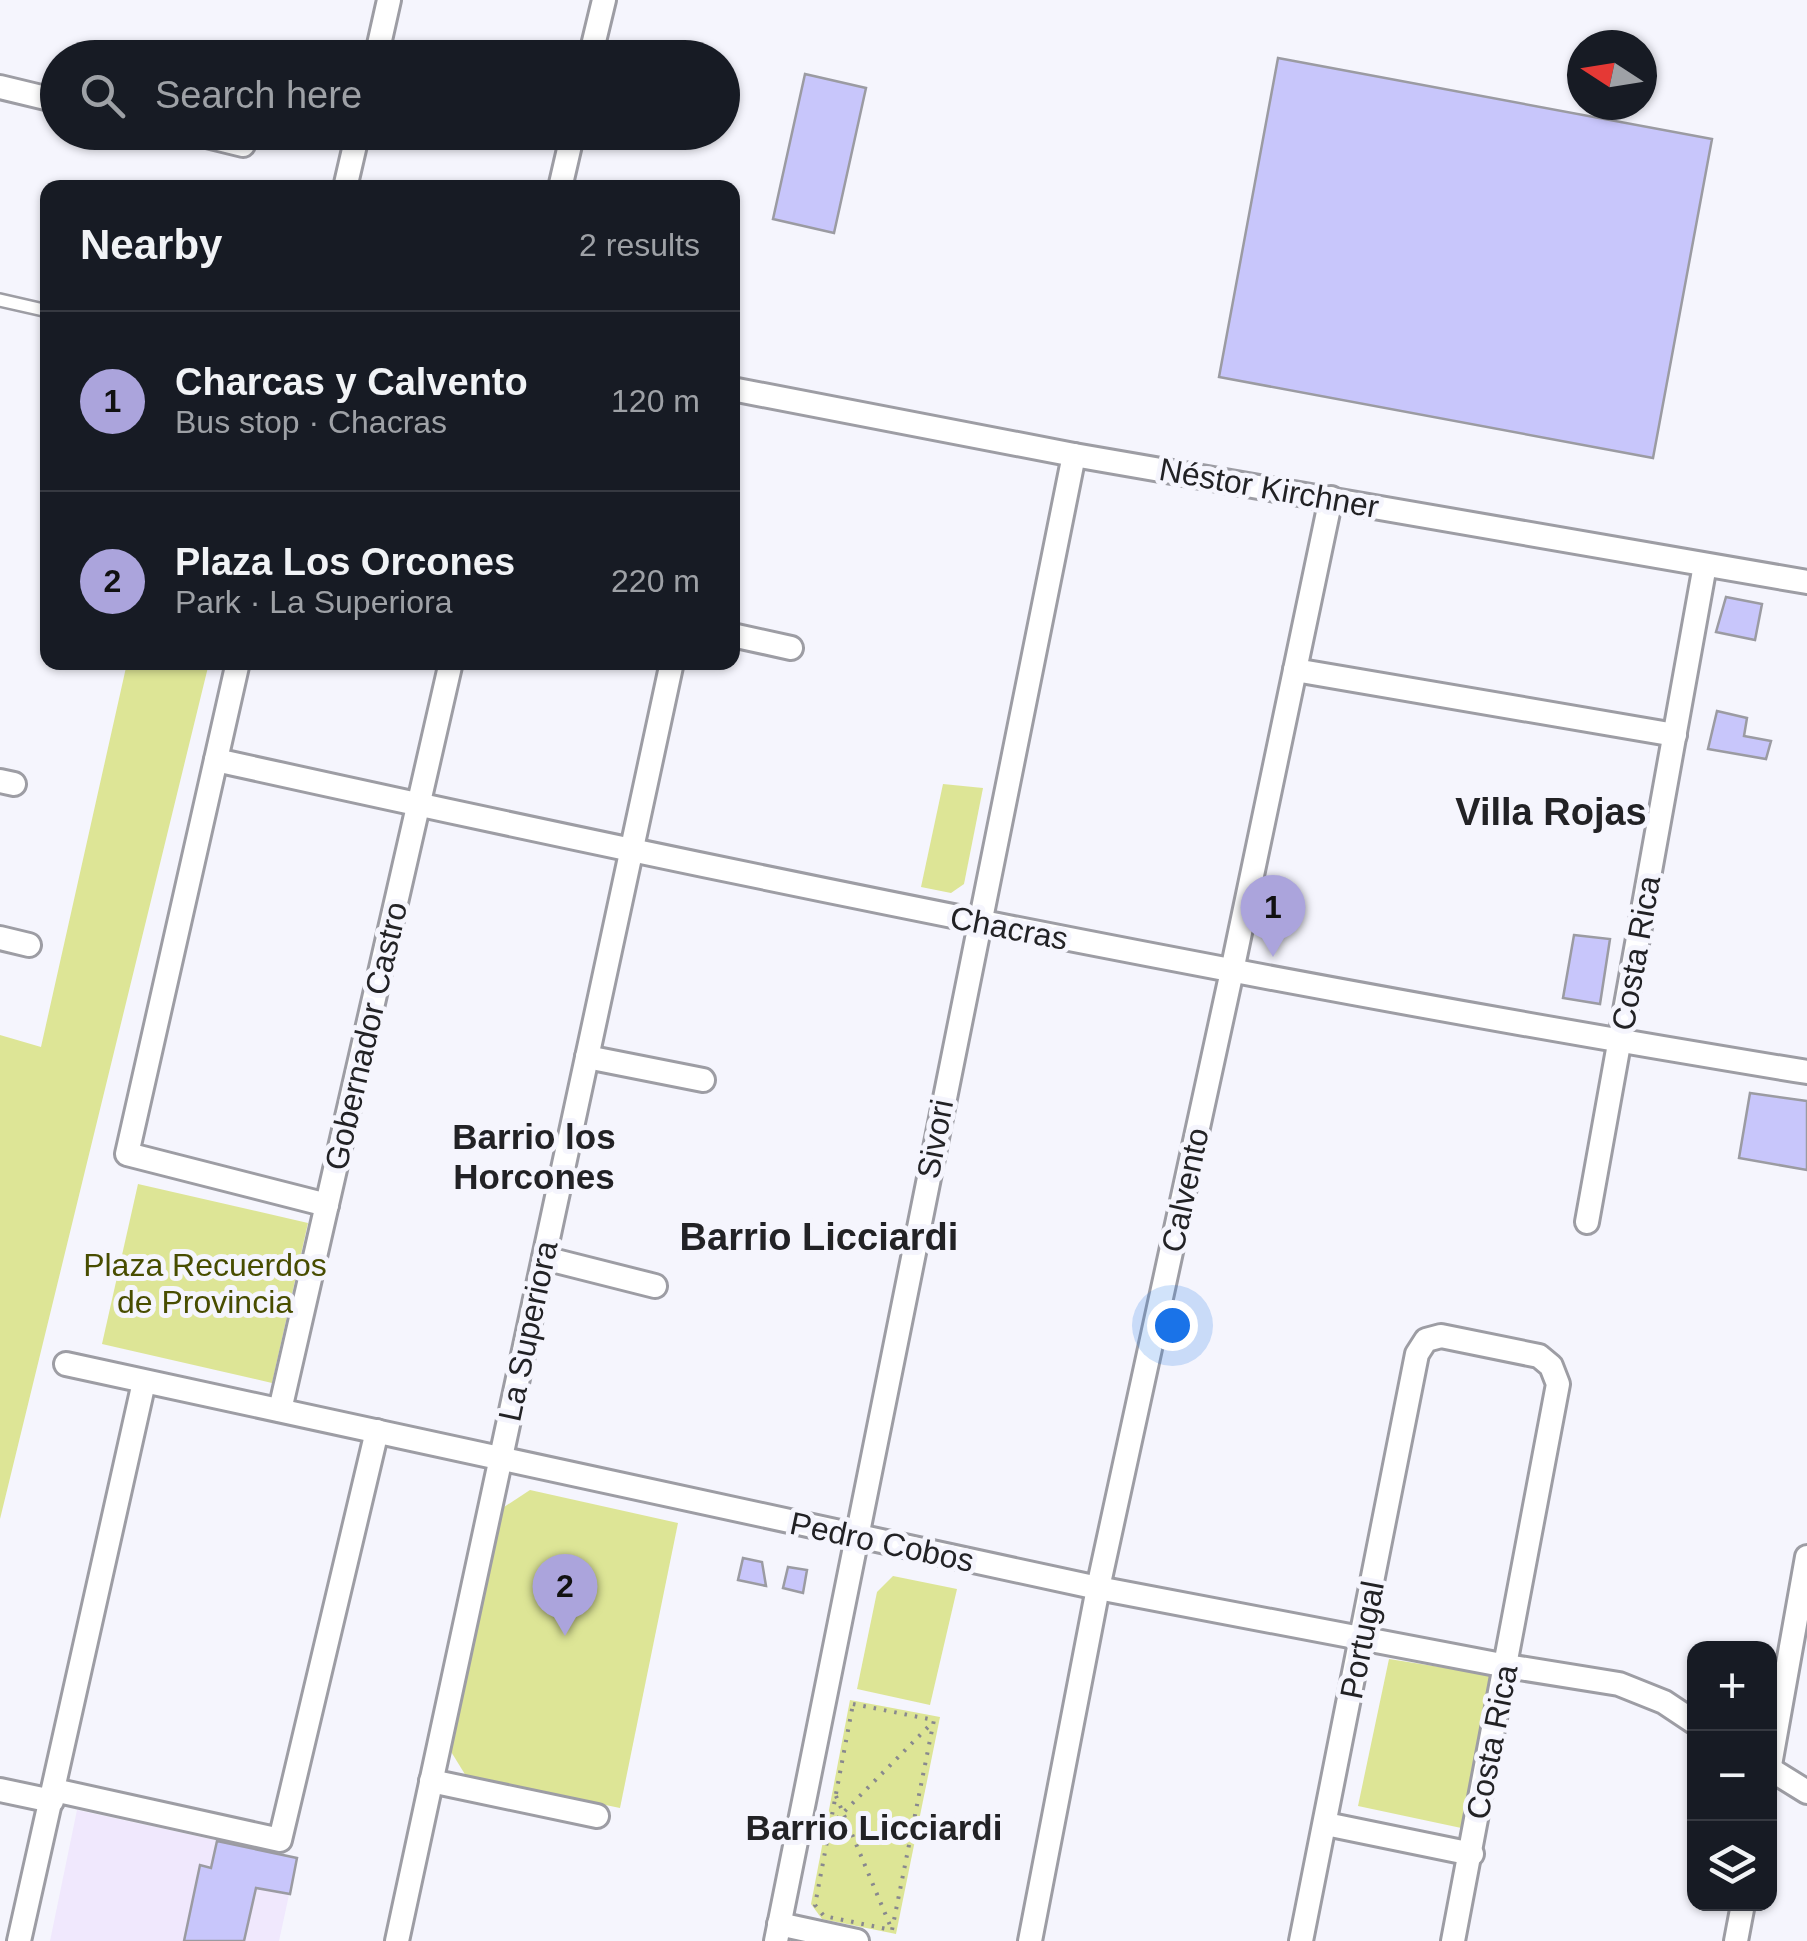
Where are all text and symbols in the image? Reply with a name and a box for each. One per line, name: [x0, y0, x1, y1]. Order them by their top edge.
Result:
north arrow: [1567, 30, 1657, 120]
search box: [40, 40, 740, 150]
icon: search: [75, 68, 130, 123]
text: Search here: [155, 74, 362, 116]
text: Nearby: [80, 221, 222, 268]
text: 2 results: [579, 227, 700, 263]
text: Charcas y Calvento: [175, 361, 528, 403]
text: 1: [104, 383, 121, 419]
text: 120 m: [611, 383, 700, 419]
text: Bus stop · Chacras: [175, 404, 447, 440]
street label: Néstor Kirchner: [1156, 451, 1382, 525]
text: Plaza Los Orcones: [175, 541, 515, 583]
text: 2: [104, 563, 121, 599]
text: 220 m: [611, 563, 700, 599]
text: Park · La Superiora: [175, 584, 452, 620]
district label: Villa Rojas: [1455, 791, 1647, 833]
street label: Costa Rica: [1605, 873, 1667, 1033]
pin: 1: [1240, 874, 1306, 957]
street label: Gobernador Castro: [318, 899, 414, 1173]
street label: Chacras: [947, 899, 1071, 957]
street label: Sivori: [910, 1096, 960, 1182]
district label: Barrio los Horcones: [452, 1117, 616, 1196]
street label: Calvento: [1154, 1124, 1216, 1256]
district label: Barrio Licciardi: [680, 1216, 958, 1258]
street label: La Superiora: [491, 1237, 565, 1424]
park label: Plaza Recuerdos de Provincia: [83, 1247, 327, 1320]
your location: [1147, 1300, 1198, 1351]
street label: Pedro Cobos: [787, 1505, 977, 1579]
pin: 2: [532, 1554, 598, 1636]
street label: Portugal: [1333, 1578, 1391, 1702]
map controls: [1687, 1641, 1777, 1911]
button: +: [1687, 1641, 1777, 1731]
street label: Costa Rica: [1459, 1662, 1525, 1822]
button: −: [1687, 1731, 1777, 1821]
district label: Barrio Licciardi: [746, 1808, 1002, 1847]
button: layers: [1687, 1821, 1777, 1911]

